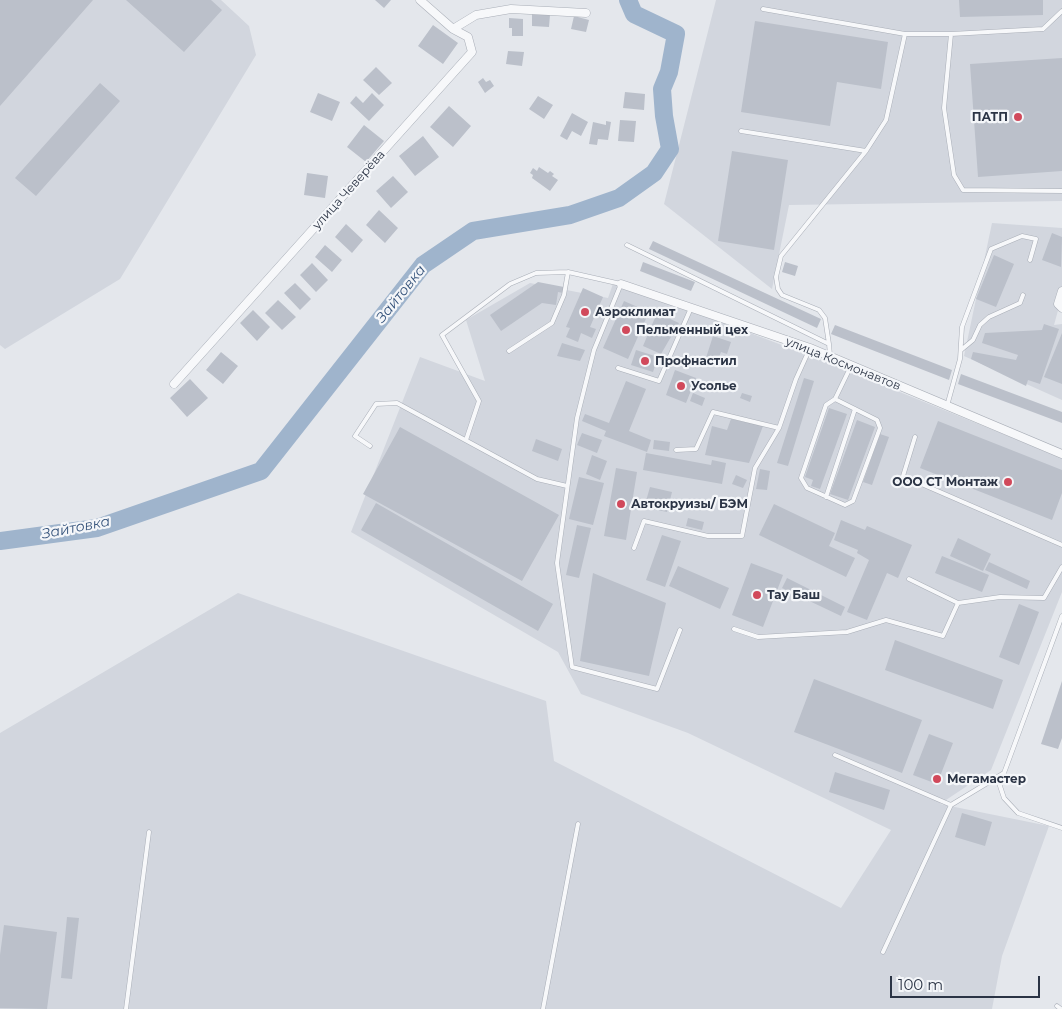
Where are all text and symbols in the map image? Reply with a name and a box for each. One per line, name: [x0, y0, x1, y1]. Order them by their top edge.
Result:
place label: ПАТП: [972, 110, 1008, 124]
marker: ПАТП: [1012, 111, 1024, 123]
street label: улица Чеверёва: [310, 148, 388, 232]
water label: Зайтовка: [373, 262, 429, 326]
place label: Аэроклимат: [595, 305, 676, 319]
marker: Аэроклимат: [579, 306, 591, 318]
place label: Пельменный цех: [636, 323, 748, 337]
marker: Пельменный цех: [620, 324, 632, 336]
street label: улица Космонавтов: [783, 334, 903, 394]
place label: Профнастил: [655, 354, 737, 368]
marker: Профнастил: [639, 355, 651, 367]
place label: Усолье: [691, 379, 737, 393]
marker: Усолье: [675, 380, 687, 392]
place label: ООО СТ Монтаж: [892, 475, 998, 489]
marker: ООО СТ Монтаж: [1002, 476, 1014, 488]
place label: Автокруизы/ БЭМ: [631, 497, 748, 511]
marker: Автокруизы/ БЭМ: [615, 498, 627, 510]
water label: Зайтовка: [40, 513, 112, 543]
place label: Тау Баш: [767, 588, 820, 602]
marker: Тау Баш: [751, 589, 763, 601]
place label: Мегамастер: [947, 772, 1026, 786]
marker: Мегамастер: [931, 773, 943, 785]
scale bar: [892, 966, 1042, 998]
text: 100 m: [898, 975, 943, 994]

